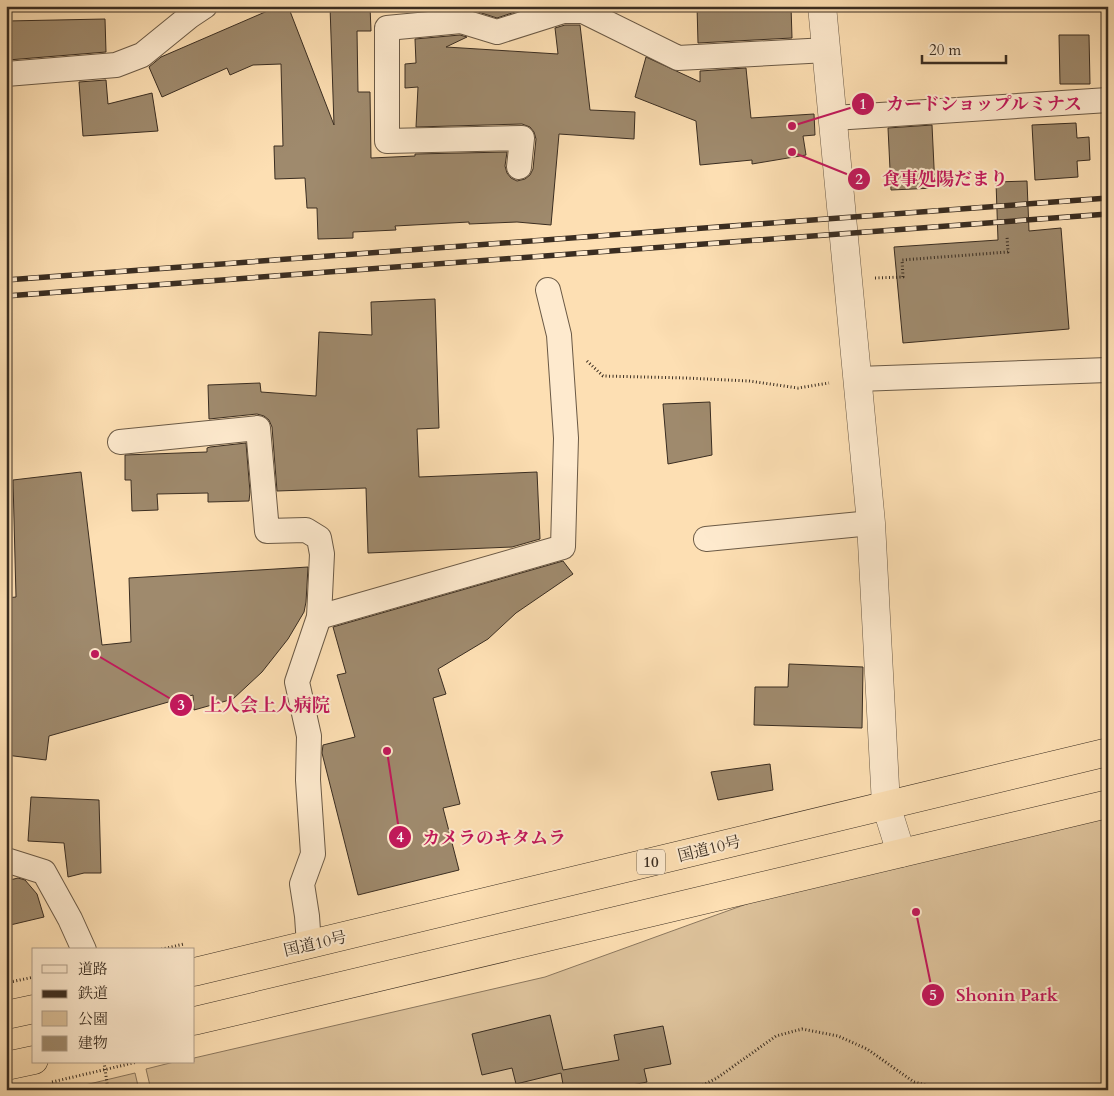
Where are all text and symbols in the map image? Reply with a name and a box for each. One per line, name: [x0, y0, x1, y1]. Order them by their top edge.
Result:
scale bar: [922, 32, 1005, 64]
text: 20 m: [929, 40, 961, 60]
callout: カードショップルミナス: [850, 87, 1093, 120]
text: カードショップルミナス: [886, 92, 1082, 117]
text: 1: [859, 94, 867, 114]
callout: 食事処陽だまり: [847, 163, 1018, 196]
text: 食事処陽だまり: [882, 167, 1008, 192]
text: 2: [855, 169, 863, 189]
callout: 上人会上人病院: [169, 688, 340, 721]
text: 上人会上人病院: [204, 693, 330, 718]
text: 3: [177, 695, 185, 715]
callout: カメラのキタムラ: [387, 821, 576, 854]
text: カメラのキタムラ: [422, 826, 566, 851]
text: 4: [396, 827, 404, 847]
street label: 国道10号: [675, 831, 743, 867]
road number: 10: [637, 850, 665, 874]
street label: 国道10号: [281, 926, 349, 962]
legend: [32, 948, 195, 1064]
text: 道路: [78, 959, 108, 979]
callout: Shonin Park: [921, 978, 1068, 1011]
text: 鉄道: [78, 983, 108, 1003]
text: Shonin Park: [956, 983, 1059, 1008]
text: 5: [929, 985, 937, 1005]
text: 公園: [78, 1009, 108, 1029]
text: 建物: [78, 1033, 108, 1053]

